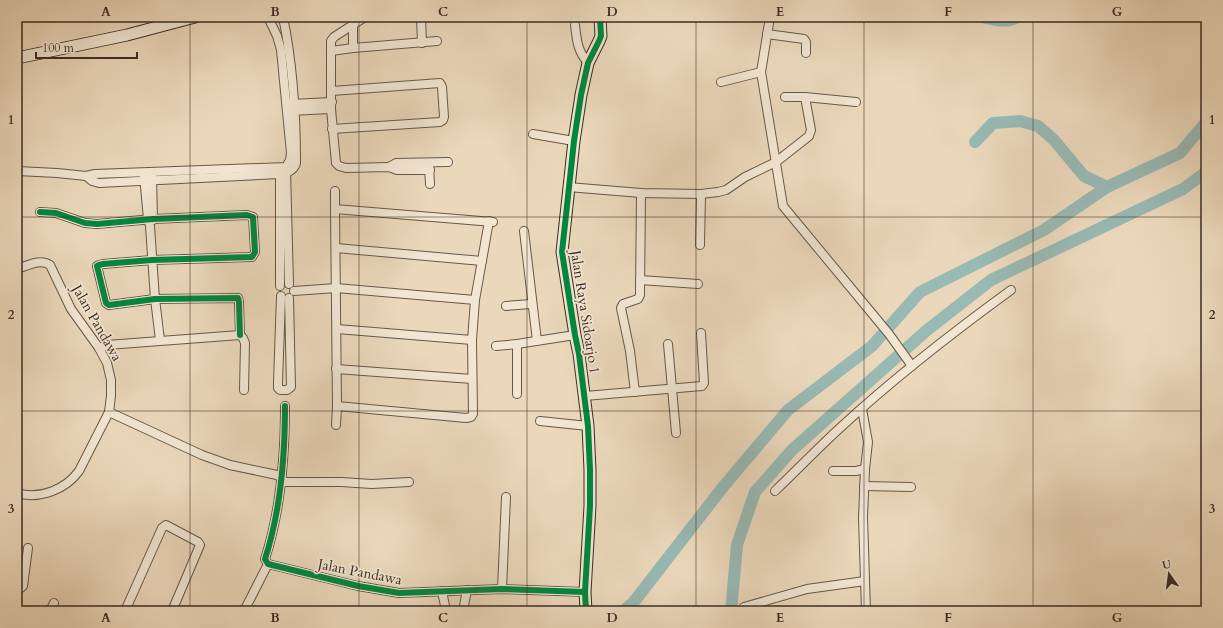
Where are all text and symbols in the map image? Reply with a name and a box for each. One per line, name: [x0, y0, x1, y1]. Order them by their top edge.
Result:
text: A: [101, 3, 111, 21]
text: B: [270, 3, 280, 21]
text: C: [438, 3, 448, 21]
text: D: [606, 3, 618, 21]
text: E: [776, 3, 784, 21]
text: F: [944, 3, 952, 21]
text: G: [1112, 3, 1123, 21]
scale bar: [36, 34, 137, 60]
text: 100 m: [42, 40, 75, 56]
text: 1: [8, 111, 14, 129]
text: 1: [1209, 111, 1215, 129]
street label: Jalan Raya Sidoarjo 1: [566, 247, 604, 375]
street label: Jalan Pandawa: [66, 280, 127, 365]
text: 2: [8, 306, 15, 324]
text: 2: [1209, 306, 1216, 324]
text: 3: [8, 500, 15, 518]
text: 3: [1209, 500, 1216, 518]
street label: Jalan Pandawa: [314, 554, 404, 589]
north arrow: [1149, 554, 1189, 594]
text: U: [1161, 556, 1173, 573]
text: A: [101, 609, 111, 627]
text: B: [270, 609, 280, 627]
text: C: [438, 609, 448, 627]
text: D: [606, 609, 618, 627]
text: E: [776, 609, 784, 627]
text: F: [944, 609, 952, 627]
text: G: [1112, 609, 1123, 627]

